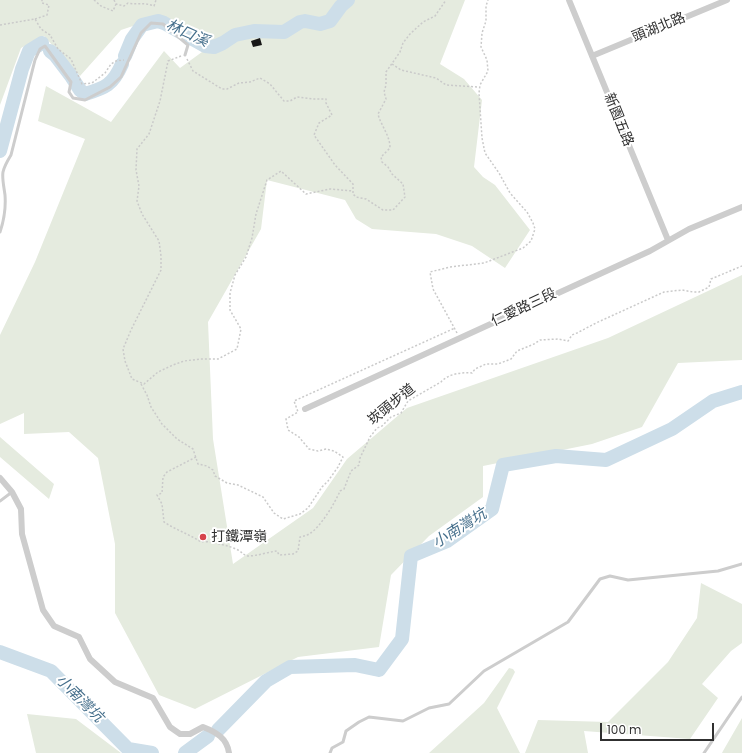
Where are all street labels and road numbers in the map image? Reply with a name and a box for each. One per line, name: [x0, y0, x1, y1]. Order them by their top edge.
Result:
street label: 頭湖北路: [630, 10, 688, 46]
street label: 新園五路: [600, 91, 636, 149]
street label: 仁愛路三段: [489, 286, 559, 330]
street label: 崁頭步道: [365, 381, 419, 429]

